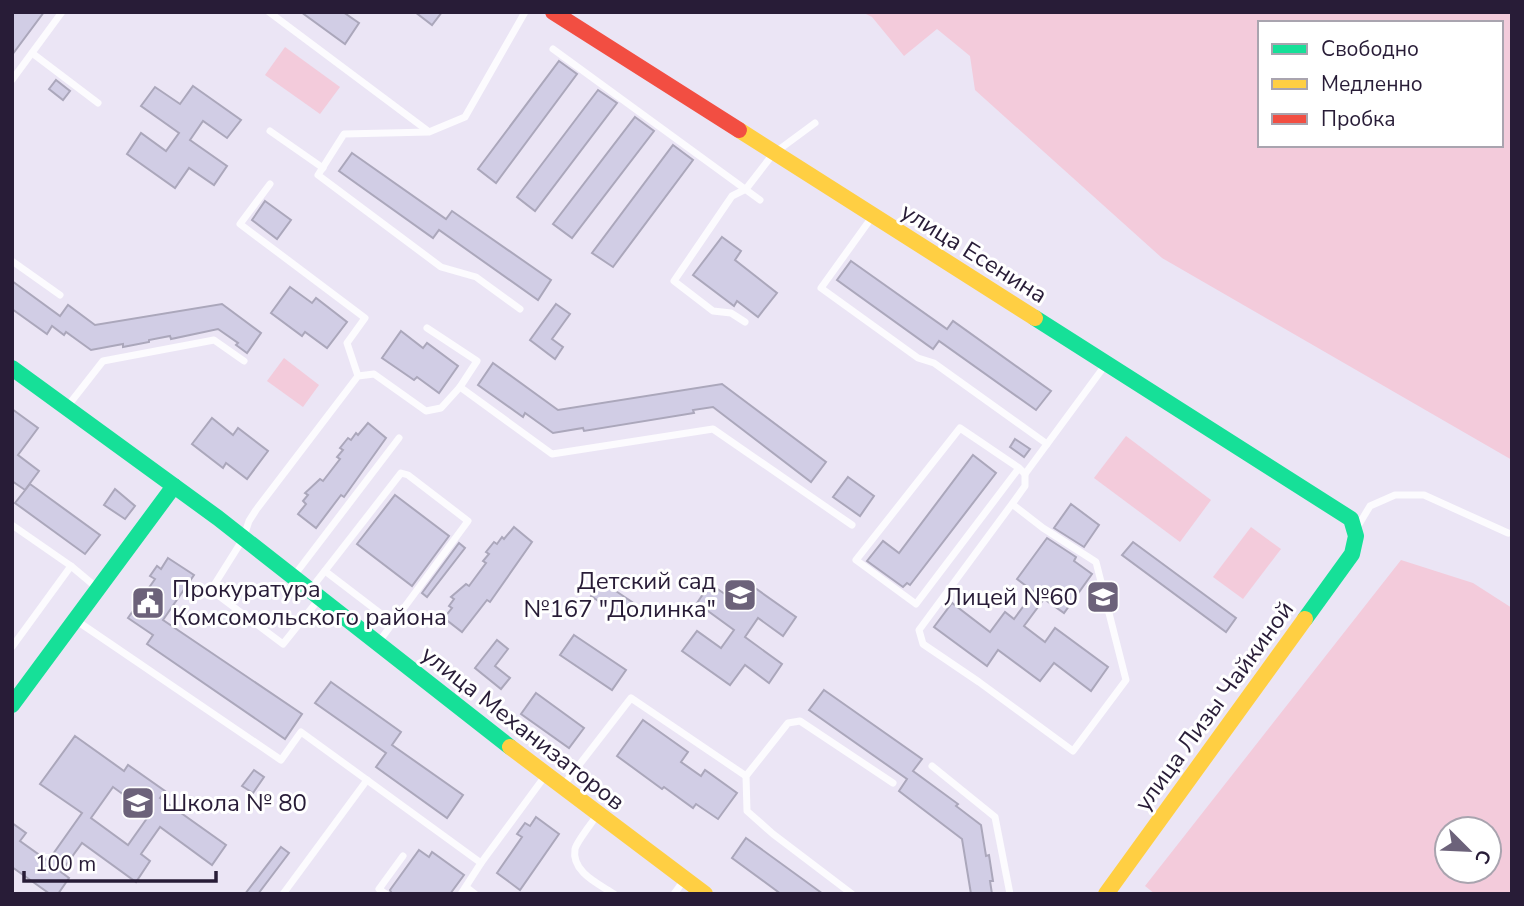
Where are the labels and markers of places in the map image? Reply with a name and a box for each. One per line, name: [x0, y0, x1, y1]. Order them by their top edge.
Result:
place label: Детский сад №167 "Долинка": [524, 565, 716, 625]
place label: Прокуратура Комсомольского района: [172, 573, 447, 633]
school or university icon: Детский сад №167 "Долинка": [721, 576, 759, 614]
school or university icon: Лицей №60: [1084, 578, 1122, 616]
place label: Лицей №60: [944, 581, 1078, 613]
public building icon: Прокуратура Комсомольского района: [129, 584, 167, 622]
school or university icon: Школа № 80: [119, 784, 157, 822]
place label: Школа № 80: [162, 787, 307, 819]

